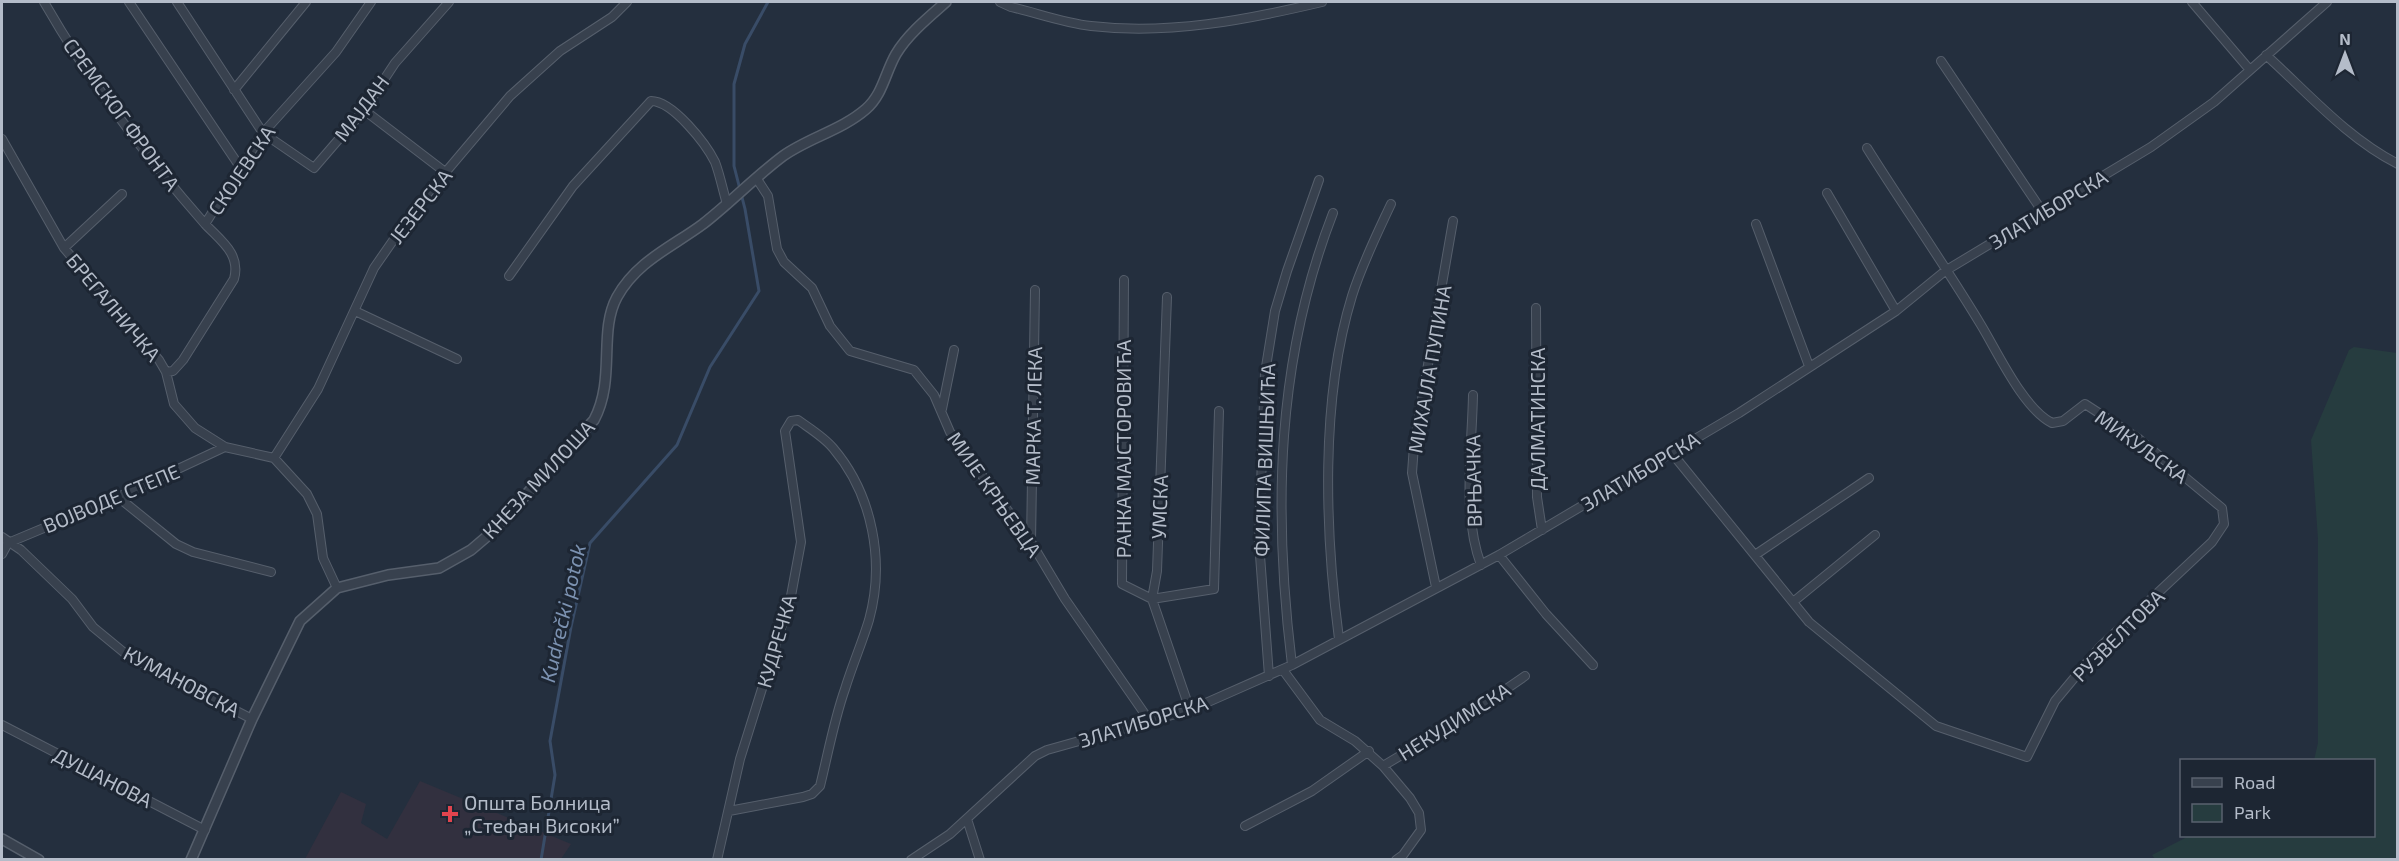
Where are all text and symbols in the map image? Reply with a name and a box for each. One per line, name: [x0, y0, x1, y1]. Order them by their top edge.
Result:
north arrow: [2315, 24, 2375, 84]
text: N: [2339, 29, 2351, 48]
street label: СРЕМСКОГ ФРОНТА: [59, 33, 186, 195]
street label: МАЈДАН: [328, 70, 394, 146]
street label: СКОЈЕВСКА: [202, 120, 280, 219]
street label: ЈЕЗЕРСКА: [384, 164, 457, 248]
street label: ЗЛАТИБОРСКА: [1985, 164, 2112, 254]
street label: БРЕГАЛНИЧКА: [62, 248, 166, 366]
street label: МИХАЈЛА ПУПИНА: [1402, 282, 1456, 455]
street label: РАНКА МАЈСТОРОВИЋА: [1111, 339, 1135, 558]
street label: МАРКА Т. ЛЕКА: [1020, 346, 1046, 486]
street label: ДАЛМАТИНСКА: [1525, 347, 1549, 490]
street label: ФИЛИПА ВИШЊИЋА: [1249, 362, 1279, 557]
street label: МИКУЉСКА: [2091, 404, 2194, 488]
street label: КНЕЗА МИЛОША: [477, 414, 599, 543]
street label: ЗЛАТИБОРСКА: [1577, 426, 1704, 516]
street label: МИЈЕ КРЊЕВЦА: [943, 427, 1047, 562]
street label: ВРЊАЧКА: [1460, 434, 1486, 527]
street label: ВОЈВОДЕ СТЕПЕ: [39, 458, 183, 538]
street label: УМСКА: [1146, 474, 1172, 540]
water label: Kudrečki potok: [534, 541, 590, 685]
street label: РУЗВЕЛТОВА: [2067, 584, 2169, 686]
street label: КУДРЕЧКА: [751, 591, 801, 690]
street label: КУМАНОВСКА: [120, 640, 245, 722]
street label: НЕКУДИМСКА: [1393, 677, 1515, 765]
street label: ЗЛАТИБОРСКА: [1076, 690, 1211, 752]
street label: ДУШАНОВА: [50, 742, 157, 812]
legend: [2180, 759, 2375, 837]
text: Road: [2234, 771, 2275, 793]
place label: Општа Болница „Стефан Високи”: [464, 790, 620, 837]
text: Park: [2234, 801, 2271, 823]
marker: Општа Болница „Стефан Високи”: [441, 805, 459, 823]

